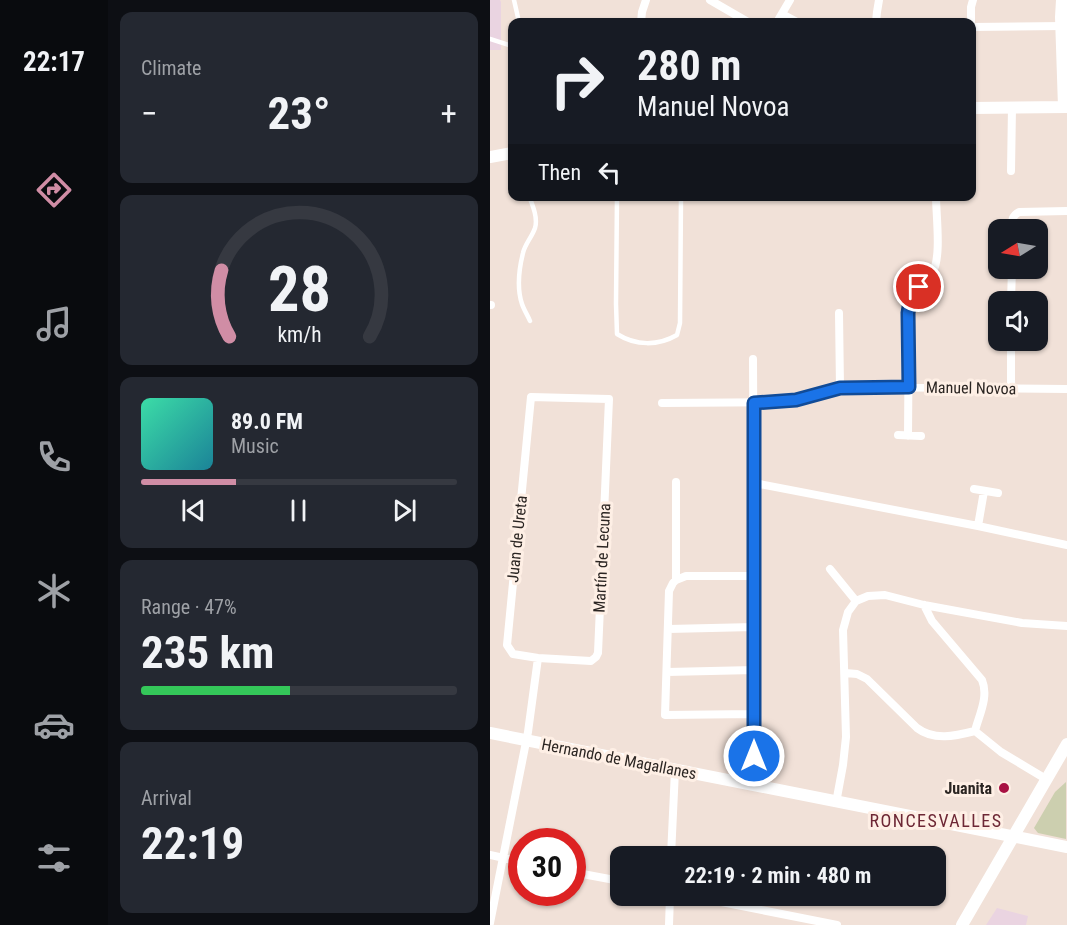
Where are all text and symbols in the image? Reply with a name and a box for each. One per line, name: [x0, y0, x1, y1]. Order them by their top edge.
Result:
text: 280 m: [637, 41, 742, 90]
icon: right: [538, 42, 616, 120]
text: 22:17: [23, 46, 85, 78]
text: Climate: [141, 56, 201, 80]
text: 23°: [268, 87, 331, 140]
text: Manuel Novoa: [637, 91, 789, 123]
text: −: [141, 94, 158, 133]
text: +: [441, 94, 457, 133]
icon: left: [593, 156, 626, 189]
text: Then: [538, 160, 581, 185]
icon: directions: [33, 169, 75, 211]
north arrow: [988, 219, 1048, 279]
map controls: [988, 219, 1048, 351]
text: 28: [267, 253, 331, 326]
pin: [893, 261, 944, 312]
icon: arrive: [902, 270, 935, 303]
button: sound: [988, 291, 1048, 351]
icon: music: [33, 303, 75, 345]
text: km/h: [277, 322, 321, 347]
street label: Manuel Novoa: [926, 378, 1016, 398]
text: 89.0 FM: [231, 409, 303, 434]
text: Music: [231, 434, 279, 458]
icon: phone: [33, 436, 75, 478]
icon: previous: [177, 494, 210, 527]
icon: pause: [282, 494, 315, 527]
icon: next: [388, 494, 421, 527]
street label: Juan de Ureta: [503, 495, 531, 583]
street label: Martín de Lecuna: [590, 503, 614, 613]
icon: climate: [33, 570, 75, 612]
text: Range · 47%: [141, 595, 237, 619]
text: 235 km: [141, 626, 274, 679]
icon: car: [33, 704, 75, 746]
position arrow: [722, 724, 786, 788]
street label: Hernando de Magallanes: [540, 735, 698, 783]
place label: Juanita: [944, 779, 992, 798]
marker: Juanita: [997, 781, 1011, 795]
text: Arrival: [141, 786, 192, 810]
district label: RONCESVALLES: [869, 810, 1003, 831]
text: 22:19: [141, 817, 244, 870]
speed limit sign: 30: [508, 828, 586, 906]
icon: filters: [33, 837, 75, 879]
text: 22:19 · 2 min · 480 m: [685, 863, 871, 888]

